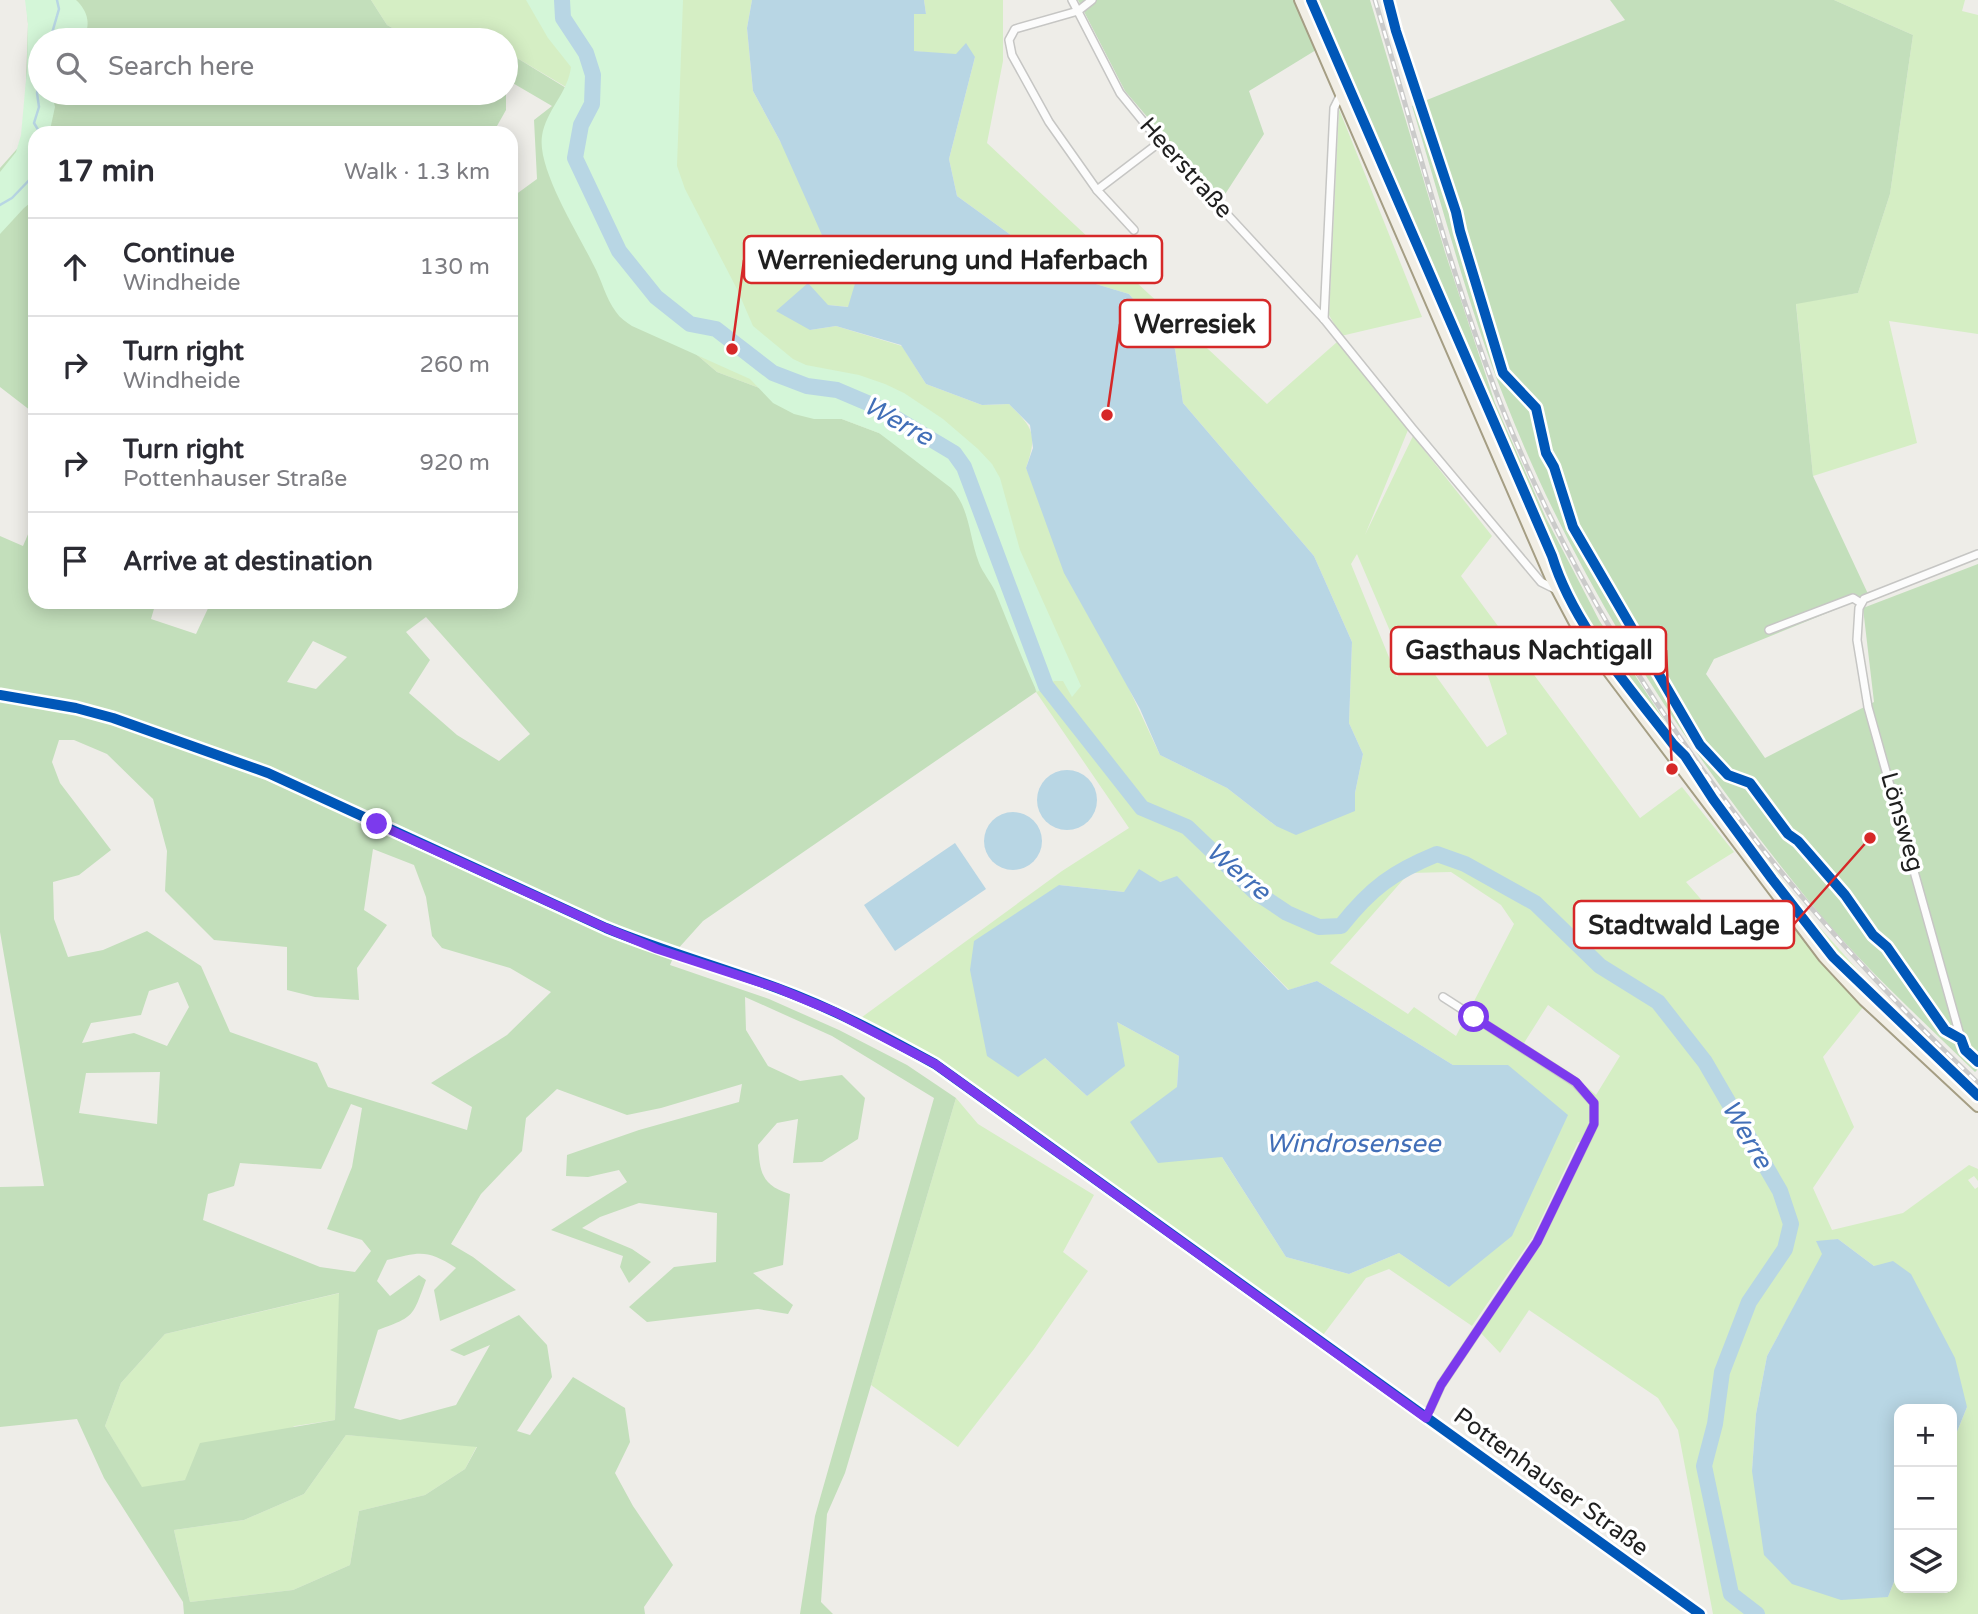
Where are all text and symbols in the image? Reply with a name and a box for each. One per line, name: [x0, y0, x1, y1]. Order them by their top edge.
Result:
search box: [28, 28, 518, 105]
icon: search: [52, 48, 90, 86]
text: Search here: [108, 51, 254, 82]
street label: Heerstraße: [1133, 112, 1239, 224]
text: 17 min: [56, 153, 155, 190]
text: Walk · 1.3 km: [344, 158, 490, 186]
callout: Werreniederung und Haferbach: [744, 236, 1162, 283]
text: Continue: [123, 238, 235, 269]
text: Werreniederung und Haferbach: [758, 245, 1148, 276]
icon: ahead: [56, 248, 94, 286]
text: 130 m: [420, 253, 490, 281]
text: Windheide: [123, 269, 241, 297]
callout: Werresiek: [1120, 300, 1270, 347]
text: Werresiek: [1134, 309, 1256, 340]
text: Turn right: [123, 336, 244, 367]
icon: right: [56, 346, 94, 384]
text: 260 m: [420, 351, 490, 379]
text: Windheide: [123, 367, 241, 395]
water label: Werre: [858, 389, 939, 453]
text: Turn right: [123, 434, 244, 465]
icon: right: [56, 444, 94, 482]
text: 920 m: [420, 449, 490, 477]
text: Pottenhauser Straße: [123, 465, 347, 493]
icon: arrive: [56, 542, 94, 580]
text: Arrive at destination: [123, 546, 373, 577]
callout: Gasthaus Nachtigall: [1391, 627, 1666, 674]
text: Gasthaus Nachtigall: [1405, 635, 1653, 666]
street label: Lönsweg: [1874, 769, 1930, 875]
route end: [361, 808, 392, 839]
water label: Werre: [1200, 835, 1277, 908]
callout: Stadtwald Lage: [1574, 901, 1794, 948]
text: Stadtwald Lage: [1588, 910, 1780, 941]
route start: [1458, 1001, 1489, 1032]
water label: Werre: [1715, 1094, 1780, 1175]
water label: Windrosensee: [1265, 1128, 1442, 1159]
street label: Pottenhauser Straße: [1448, 1401, 1654, 1563]
map controls: [1894, 1404, 1957, 1593]
button: +: [1894, 1404, 1957, 1467]
button: −: [1894, 1467, 1957, 1530]
button: layers: [1894, 1530, 1957, 1593]

